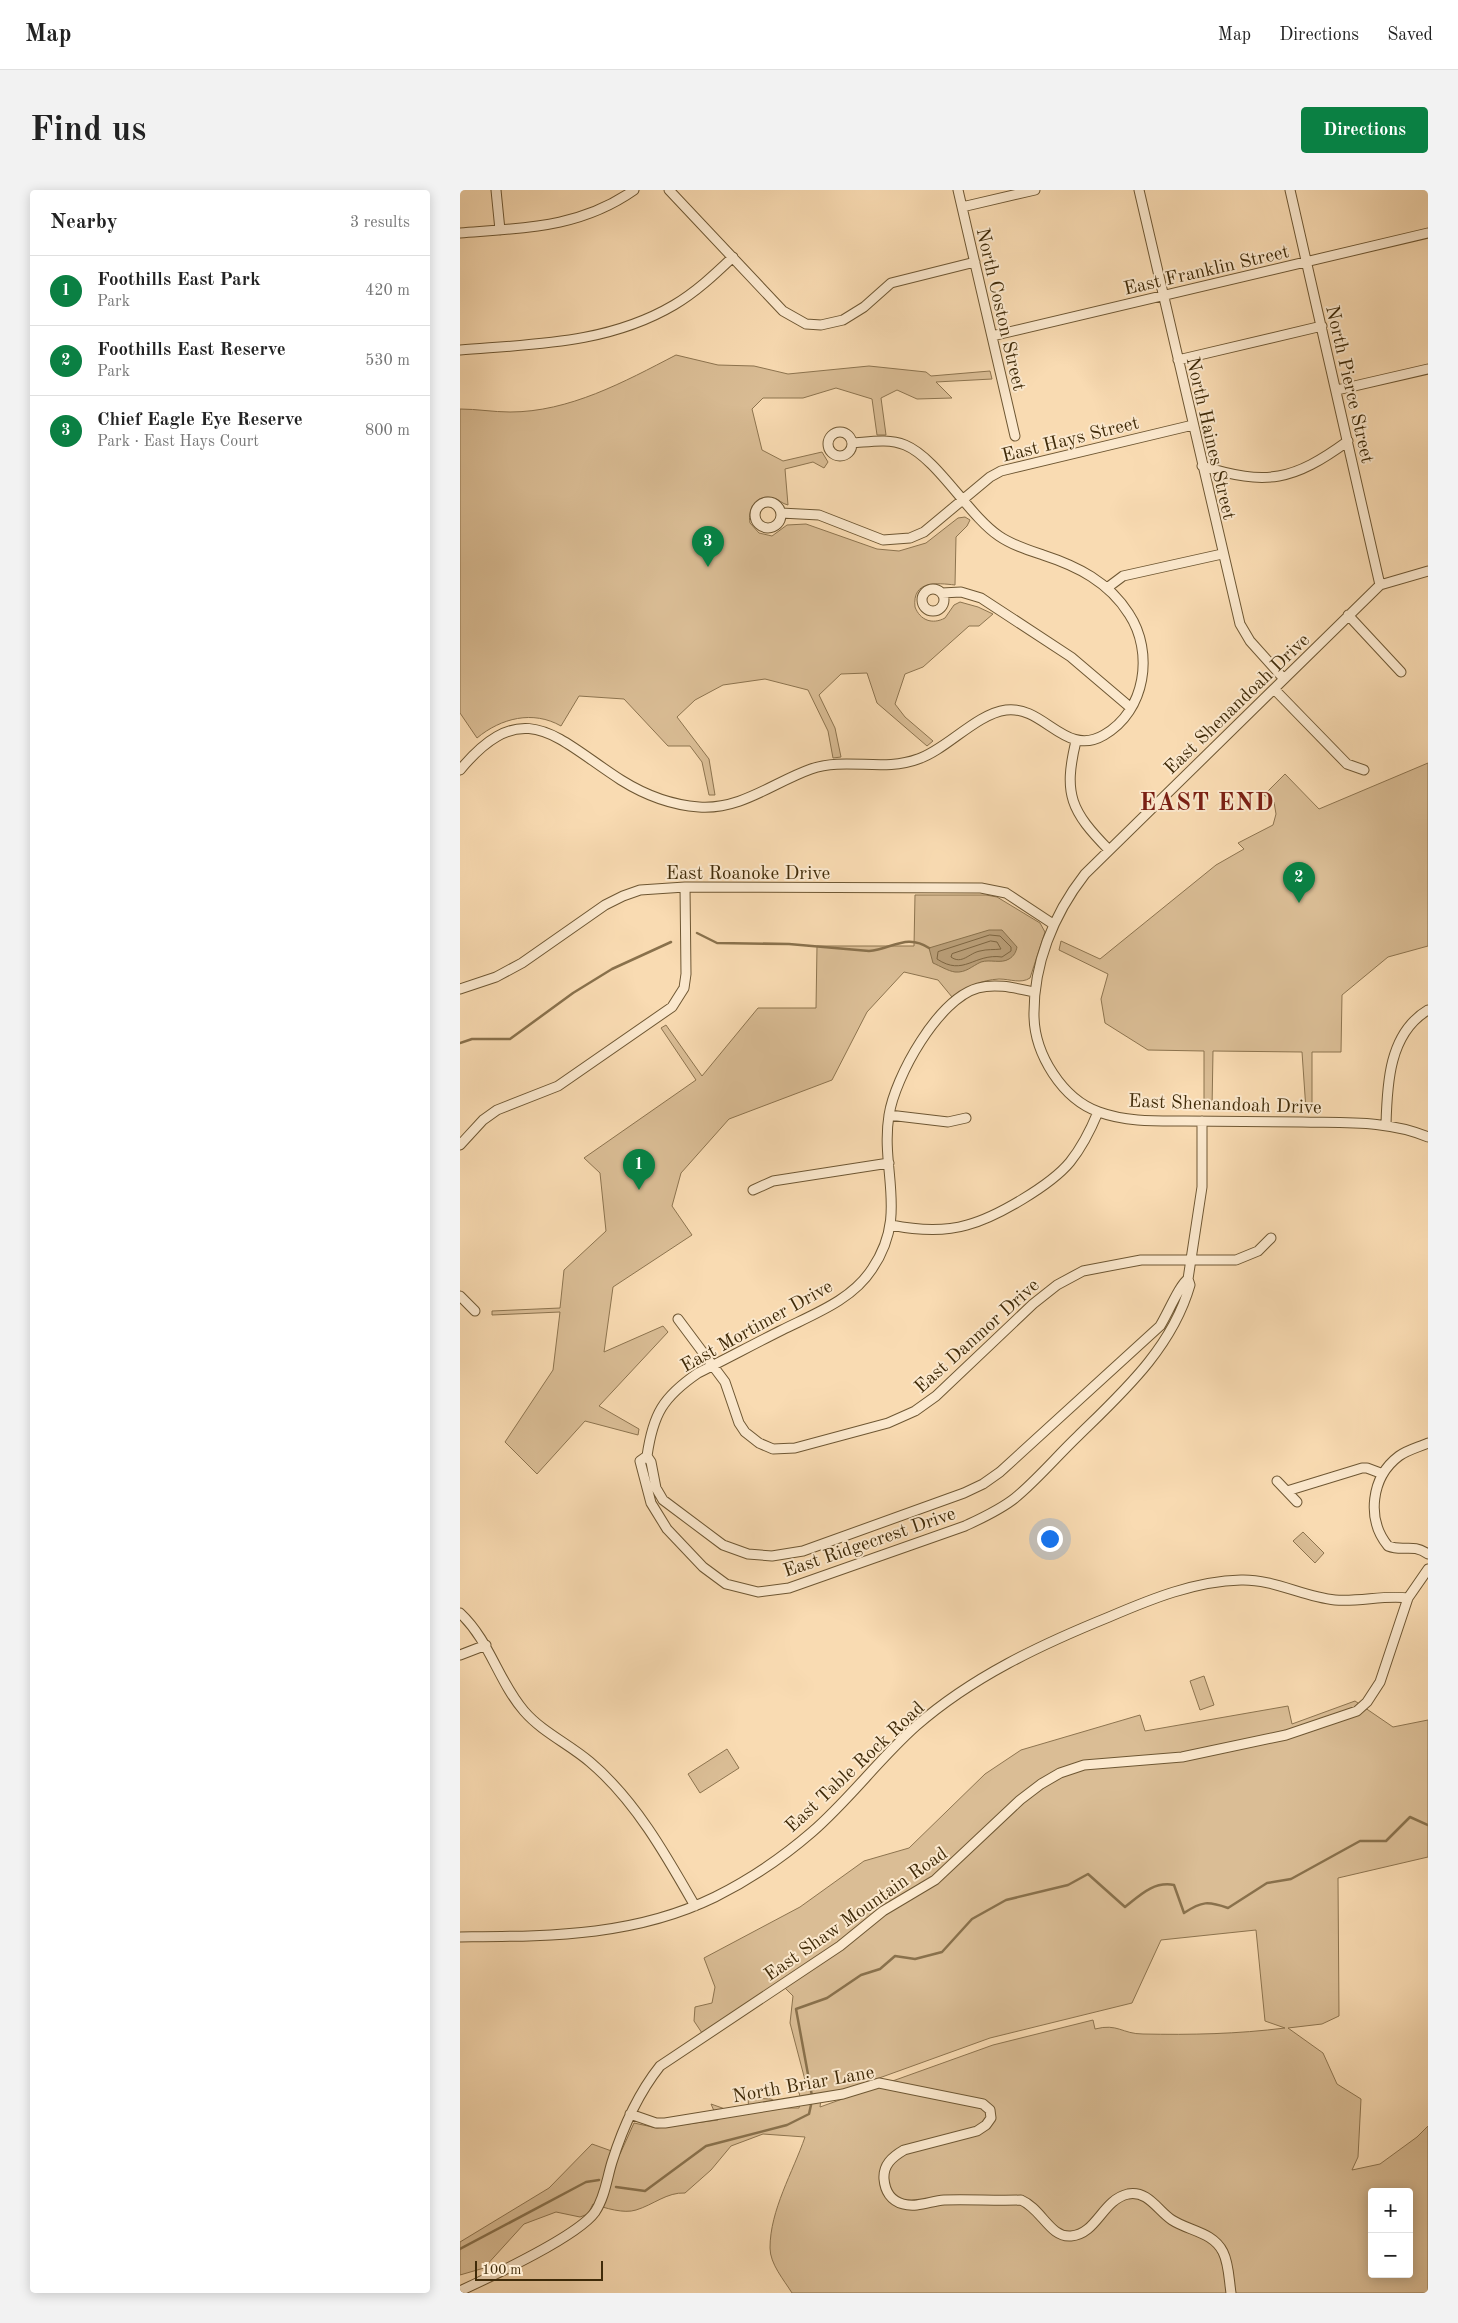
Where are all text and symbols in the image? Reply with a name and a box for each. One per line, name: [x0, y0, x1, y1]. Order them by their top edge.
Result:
text: Map: [25, 23, 72, 47]
text: Map: [1218, 26, 1251, 44]
text: Directions: [1279, 26, 1359, 44]
text: Saved: [1387, 26, 1433, 44]
button: Directions: [1301, 107, 1428, 153]
text: Find us: [30, 113, 146, 148]
text: Nearby: [50, 212, 118, 233]
text: 3 results: [350, 215, 410, 231]
street label: North Coston Street: [972, 226, 1028, 393]
street label: East Franklin Street: [1122, 243, 1291, 300]
text: Foothills East Park: [97, 271, 261, 290]
text: 1: [61, 283, 71, 299]
text: 420 m: [365, 283, 410, 299]
text: Park: [97, 294, 130, 310]
street label: North Pierce Street: [1321, 304, 1376, 465]
text: Foothills East Reserve: [97, 341, 286, 360]
text: 2: [61, 353, 71, 369]
text: 530 m: [365, 353, 410, 369]
street label: North Haines Street: [1182, 355, 1238, 522]
text: Park: [97, 364, 130, 380]
text: Chief Eagle Eye Reserve: [97, 411, 303, 430]
street label: East Hays Street: [1000, 414, 1141, 467]
text: 3: [61, 423, 71, 439]
text: 800 m: [365, 423, 410, 439]
text: Park · East Hays Court: [97, 434, 259, 450]
pin: 3: [692, 526, 724, 567]
street label: East Shenandoah Drive: [1162, 631, 1314, 779]
district label: EAST END: [1139, 792, 1275, 816]
pin: 2: [1283, 862, 1315, 903]
street label: East Roanoke Drive: [666, 865, 830, 884]
street label: East Shenandoah Drive: [1128, 1093, 1322, 1118]
pin: 1: [623, 1149, 655, 1190]
street label: East Danmor Drive: [912, 1276, 1044, 1398]
street label: East Mortimer Drive: [678, 1278, 836, 1377]
street label: East Ridgecrest Drive: [781, 1505, 958, 1582]
your location: [1037, 1526, 1063, 1552]
street label: East Table Rock Road: [783, 1699, 929, 1837]
street label: East Shaw Mountain Road: [761, 1845, 952, 1986]
street label: North Briar Lane: [731, 2064, 876, 2107]
map controls: [1368, 2188, 1413, 2278]
button: +: [1368, 2188, 1413, 2233]
button: −: [1368, 2233, 1413, 2278]
scale bar: [475, 2258, 602, 2281]
text: 100 m: [482, 2263, 521, 2277]

